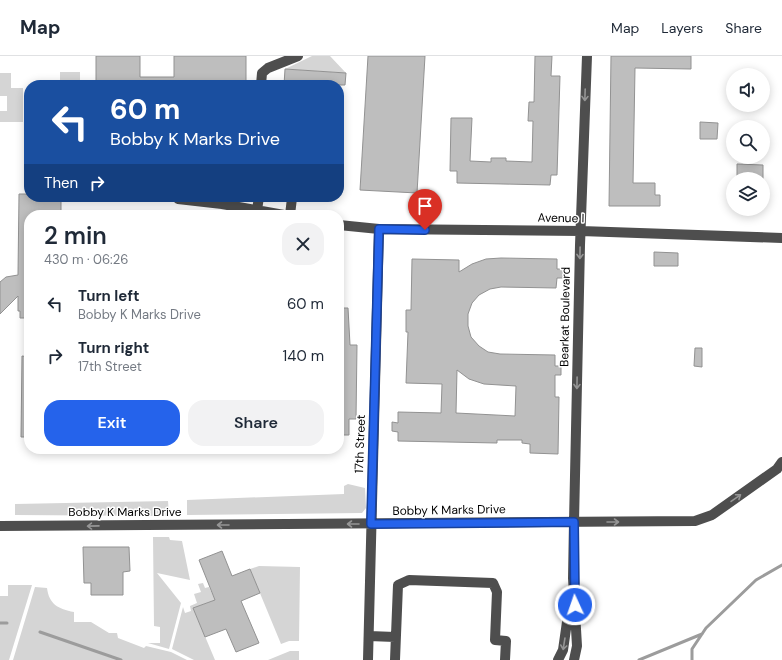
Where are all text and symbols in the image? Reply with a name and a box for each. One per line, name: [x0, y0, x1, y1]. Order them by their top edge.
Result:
text: Map: [20, 15, 60, 40]
text: Map: [611, 19, 639, 37]
text: Layers: [661, 19, 703, 37]
text: Share: [725, 19, 762, 37]
map controls: [726, 68, 770, 216]
button: sound: [726, 68, 770, 112]
one-way arrow: [582, 88, 589, 101]
text: 60 m: [110, 91, 180, 128]
icon: left: [44, 96, 96, 148]
button: search: [726, 120, 770, 164]
text: Bobby K Marks Drive: [110, 127, 280, 151]
icon: right: [86, 172, 108, 194]
button: layers: [726, 172, 770, 216]
text: Then: [44, 173, 78, 193]
pin: [408, 189, 442, 230]
icon: arrive: [414, 195, 436, 217]
street label: Avenue I: [537, 210, 585, 226]
text: 2 min: [44, 220, 107, 251]
button: close: [282, 223, 324, 265]
one-way arrow: [576, 246, 584, 259]
text: 430 m · 06:26: [44, 251, 128, 268]
street label: Bearkat Boulevard: [556, 267, 574, 367]
text: Turn left: [78, 286, 139, 306]
icon: left: [44, 293, 66, 315]
text: 60 m: [287, 294, 324, 314]
text: Bobby K Marks Drive: [78, 306, 201, 323]
text: Turn right: [78, 338, 149, 358]
icon: right: [44, 345, 66, 367]
text: 140 m: [283, 346, 324, 366]
text: 17th Street: [78, 358, 142, 375]
one-way arrow: [573, 376, 581, 389]
button: Exit: [44, 400, 180, 446]
button: Share: [188, 400, 324, 446]
street label: 17th Street: [351, 414, 369, 474]
one-way arrow: [730, 494, 741, 502]
street label: Bobby K Marks Drive: [392, 501, 506, 519]
street label: Bobby K Marks Drive: [68, 504, 182, 520]
one-way arrow: [606, 518, 619, 526]
one-way arrow: [347, 520, 360, 528]
one-way arrow: [217, 521, 230, 529]
one-way arrow: [87, 522, 100, 530]
position arrow: [554, 584, 596, 626]
one-way arrow: [560, 637, 568, 650]

